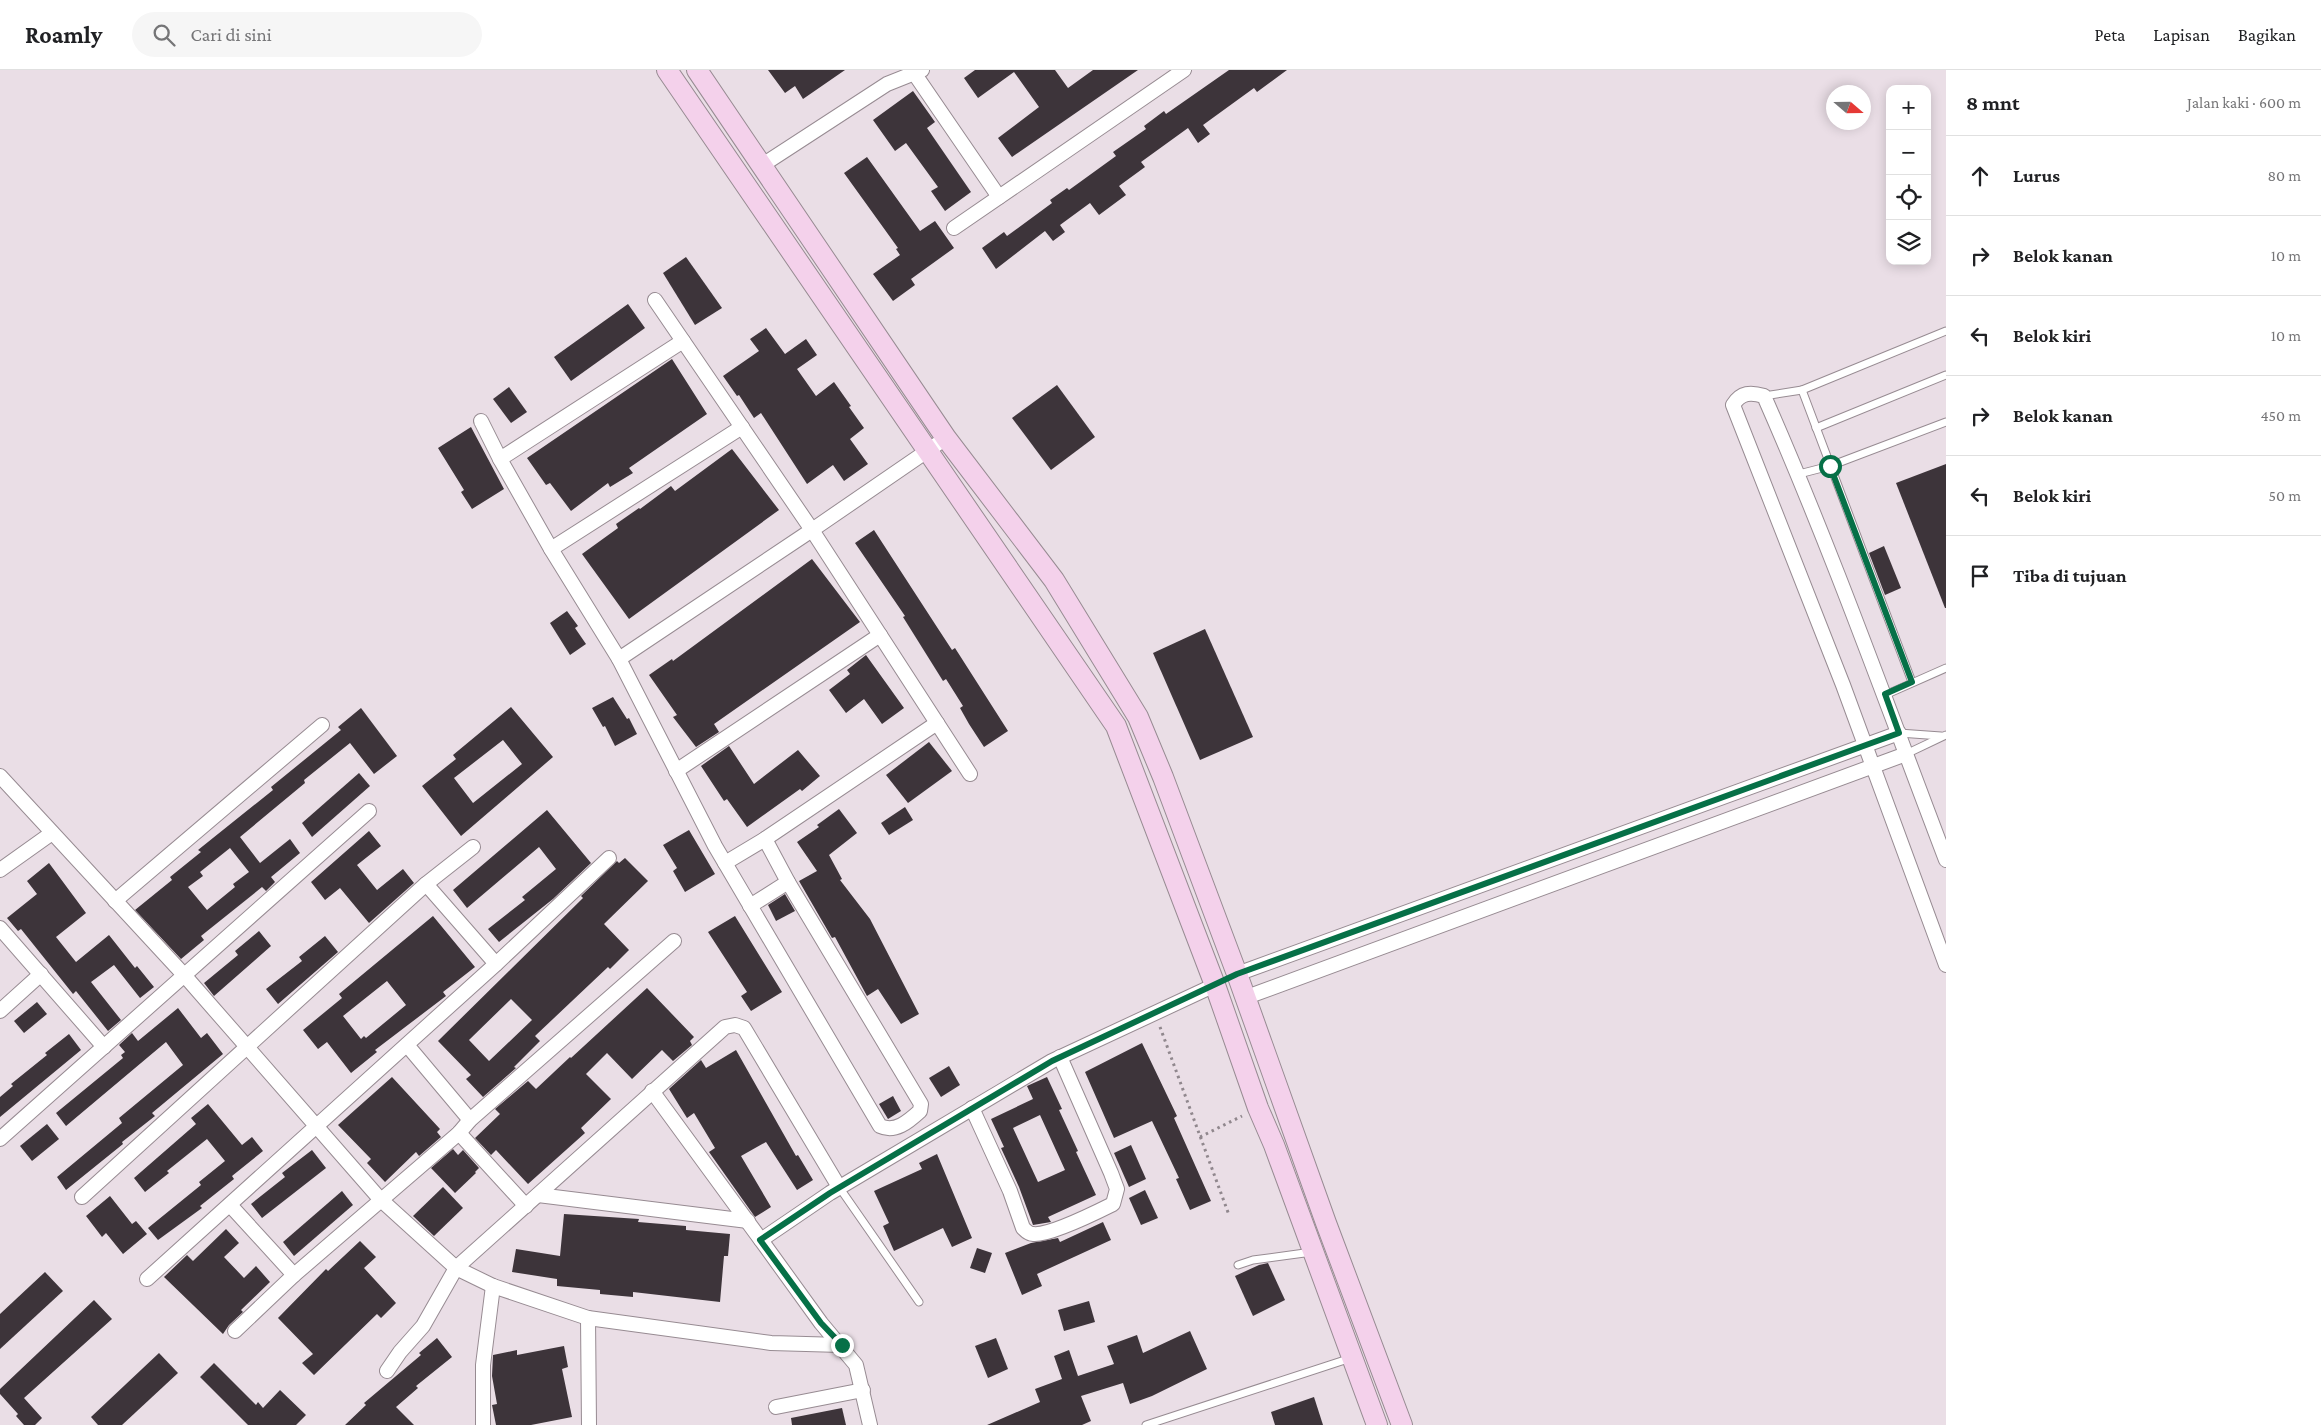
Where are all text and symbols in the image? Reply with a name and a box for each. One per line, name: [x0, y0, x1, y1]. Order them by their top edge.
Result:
search box: [132, 12, 482, 57]
text: Roamly: [25, 21, 102, 48]
icon: search: [150, 21, 178, 49]
text: Cari di sini: [190, 24, 272, 45]
text: Peta: [2095, 25, 2125, 45]
text: Lapisan: [2153, 25, 2210, 45]
text: Bagikan: [2238, 25, 2296, 45]
north arrow: [1826, 85, 1871, 130]
map controls: [1886, 85, 1931, 265]
button: +: [1886, 85, 1931, 130]
text: 8 mnt: [1966, 91, 2020, 115]
text: Jalan kaki · 600 m: [2187, 94, 2301, 111]
button: −: [1886, 130, 1931, 175]
icon: ahead: [1966, 162, 1994, 190]
text: Lurus: [2013, 165, 2060, 186]
text: 80 m: [2267, 167, 2301, 184]
button: locate: [1886, 175, 1931, 220]
button: layers: [1886, 220, 1931, 265]
icon: right: [1966, 242, 1994, 270]
text: Belok kanan: [2013, 245, 2113, 266]
text: 10 m: [2271, 247, 2301, 264]
icon: left: [1966, 322, 1994, 350]
text: Belok kiri: [2013, 325, 2091, 346]
text: 10 m: [2271, 327, 2301, 344]
icon: right: [1966, 402, 1994, 430]
text: Belok kanan: [2013, 405, 2113, 426]
text: 450 m: [2260, 407, 2301, 424]
route start: [1819, 455, 1842, 478]
icon: left: [1966, 482, 1994, 510]
text: Belok kiri: [2013, 485, 2091, 506]
text: 50 m: [2269, 487, 2301, 504]
icon: arrive: [1966, 562, 1994, 590]
text: Tiba di tujuan: [2013, 565, 2127, 586]
route end: [831, 1334, 854, 1357]

